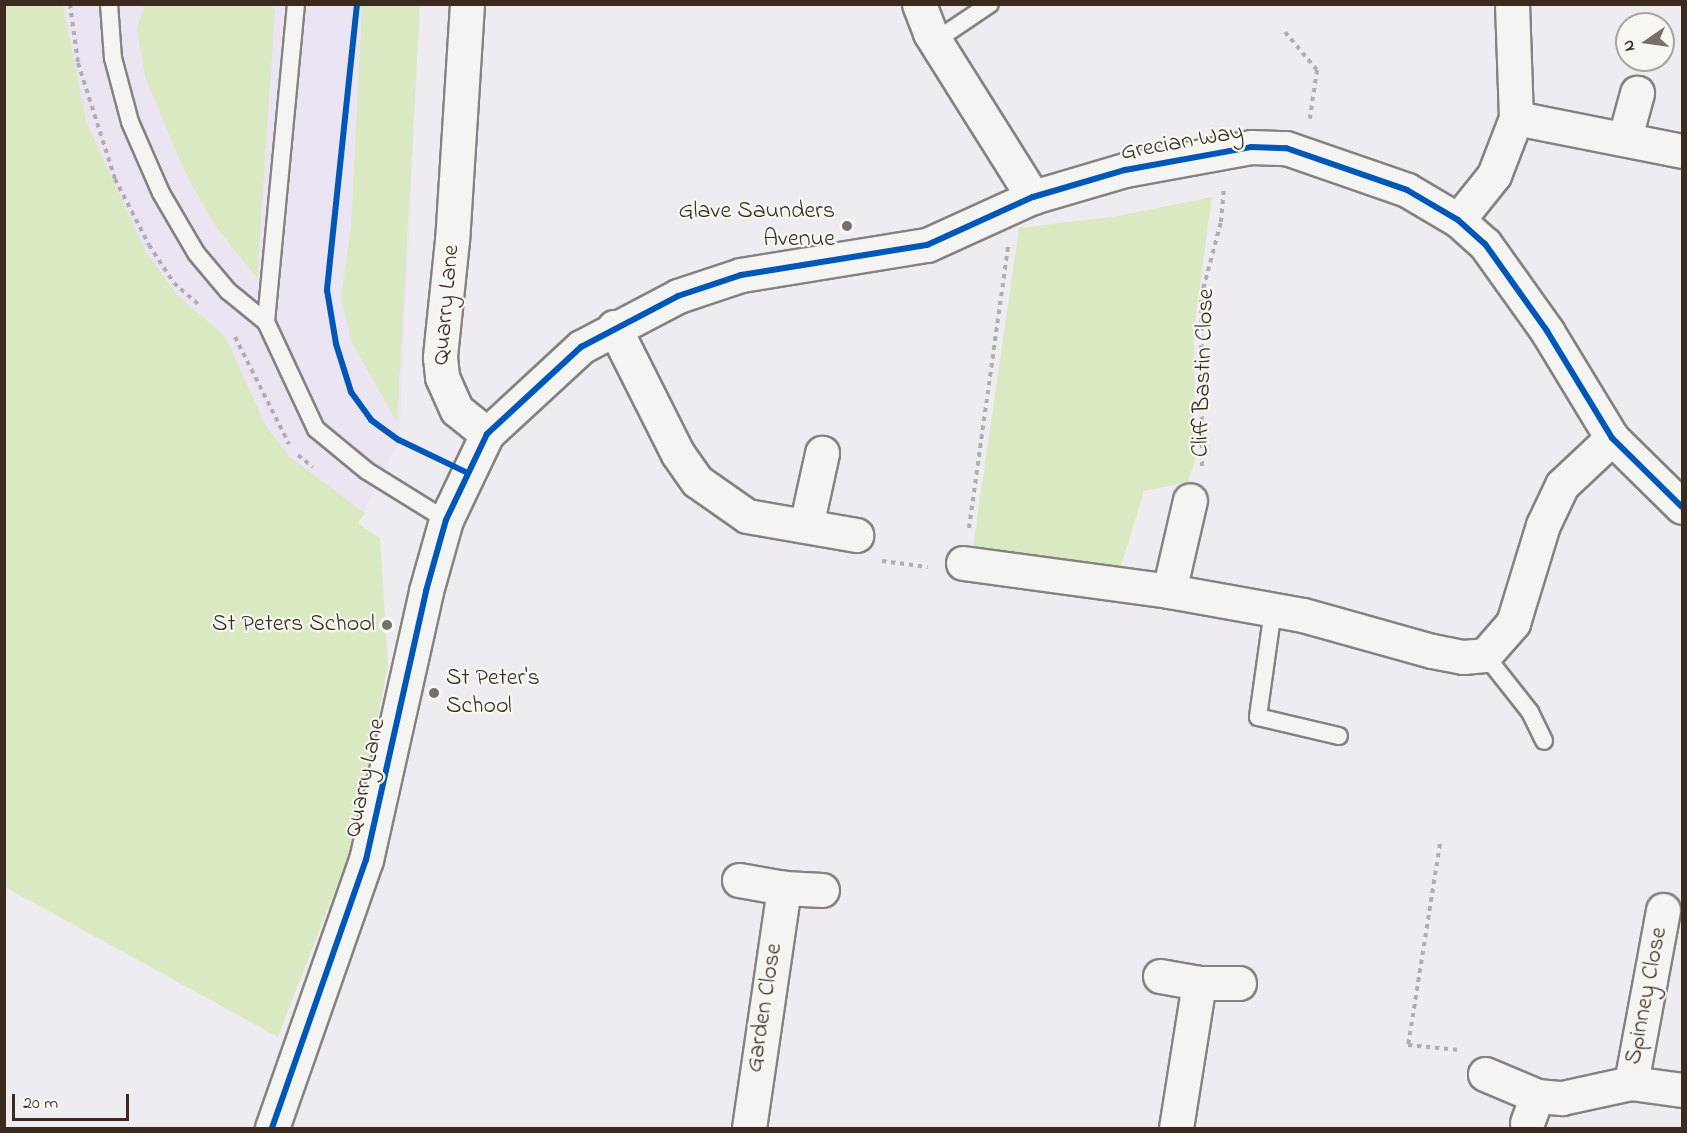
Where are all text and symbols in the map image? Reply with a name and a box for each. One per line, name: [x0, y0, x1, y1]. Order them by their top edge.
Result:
north arrow: [1615, 12, 1675, 72]
text: N: [1617, 38, 1642, 54]
street label: Grecian Way: [1118, 118, 1246, 168]
place label: Glave Saunders Avenue: [678, 198, 835, 254]
marker: Glave Saunders Avenue: [840, 219, 854, 233]
street label: Quarry Lane: [427, 244, 467, 366]
street label: Cliff Bastin Close: [1187, 288, 1221, 458]
place label: St Peters School: [212, 611, 375, 639]
marker: St Peters School: [380, 618, 394, 632]
place label: St Peter's School: [446, 665, 540, 721]
marker: St Peter's School: [427, 686, 441, 700]
street label: Quarry Lane: [339, 716, 393, 840]
street label: Spinney Close: [1620, 925, 1674, 1067]
street label: Garden Close: [741, 941, 789, 1075]
scale bar: [15, 1082, 132, 1120]
text: 20 m: [23, 1091, 58, 1117]

